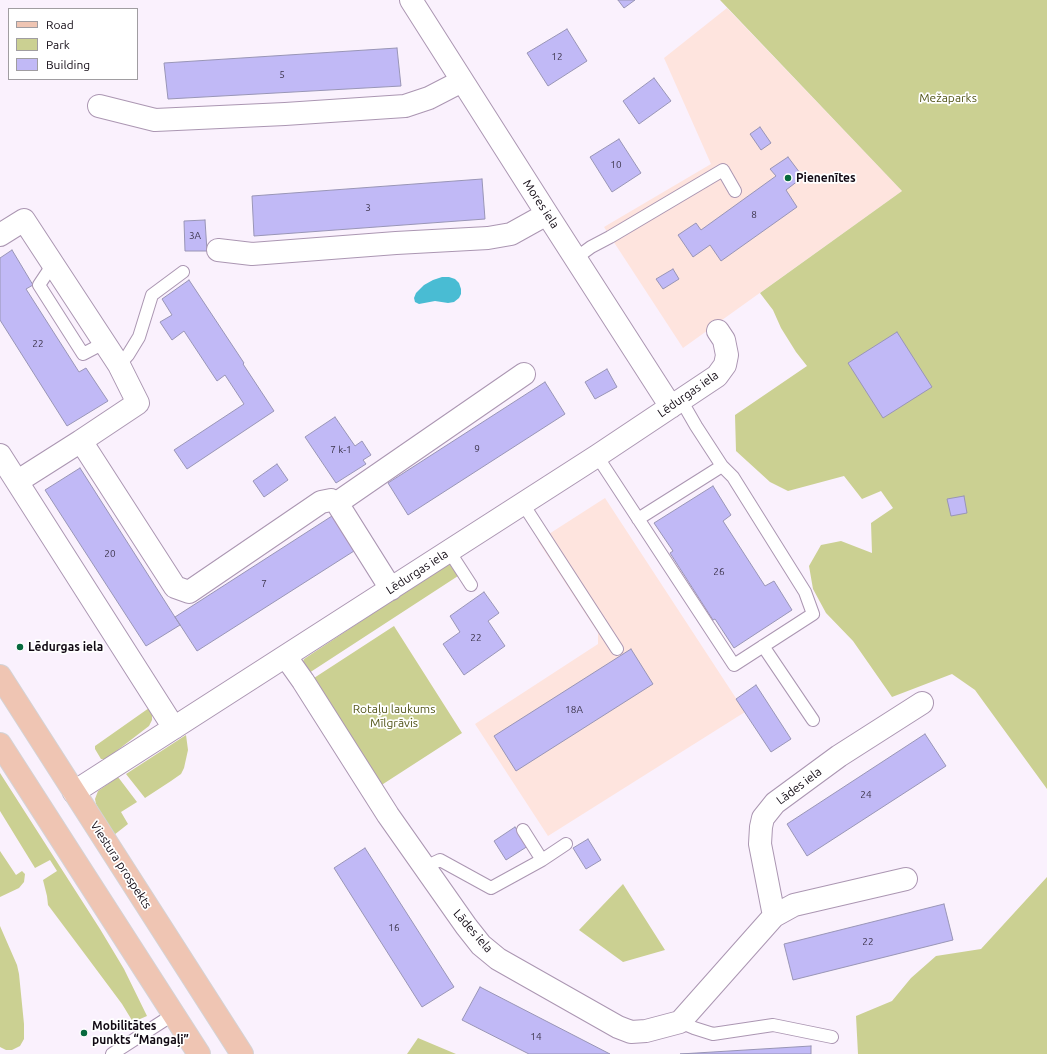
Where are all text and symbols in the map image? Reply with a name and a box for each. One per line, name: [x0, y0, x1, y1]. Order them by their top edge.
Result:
legend: [8, 8, 138, 80]
text: Road: [46, 18, 74, 31]
text: Park: [46, 38, 70, 51]
house number: 12: [551, 51, 563, 63]
text: Building: [46, 58, 90, 71]
house number: 5: [279, 69, 285, 81]
park label: Mežaparks: [919, 91, 977, 105]
house number: 10: [610, 159, 622, 171]
place label: Pienenītes: [796, 171, 856, 185]
marker: Pienenītes: [783, 173, 793, 183]
street label: Mores iela: [520, 177, 562, 231]
house number: 3: [365, 202, 371, 214]
house number: 8: [751, 209, 757, 221]
house number: 3A: [189, 230, 201, 242]
house number: 22: [32, 338, 44, 350]
street label: Lēdurgas iela: [655, 368, 721, 420]
house number: 9: [474, 443, 480, 455]
house number: 7 k-1: [330, 444, 352, 456]
street label: Lēdurgas iela: [383, 547, 451, 597]
house number: 20: [104, 548, 116, 560]
house number: 26: [713, 566, 725, 578]
house number: 7: [261, 578, 267, 590]
house number: 22: [470, 632, 482, 644]
place label: Lēdurgas iela: [28, 640, 103, 654]
marker: Lēdurgas iela: [15, 642, 25, 652]
park label: Rotaļu laukums Mīlgrāvis: [353, 702, 435, 730]
house number: 18A: [565, 704, 583, 716]
street label: Lādes iela: [774, 764, 824, 808]
house number: 24: [860, 789, 872, 801]
street label: Viestura prospekts: [87, 819, 155, 911]
street label: Lādes iela: [450, 906, 496, 956]
house number: 16: [388, 922, 400, 934]
house number: 22: [862, 936, 874, 948]
place label: Mobilitātes punkts “Mangaļi”: [92, 1019, 189, 1047]
marker: Mobilitātes punkts “Mangaļi”: [79, 1028, 89, 1038]
house number: 14: [530, 1031, 542, 1043]

